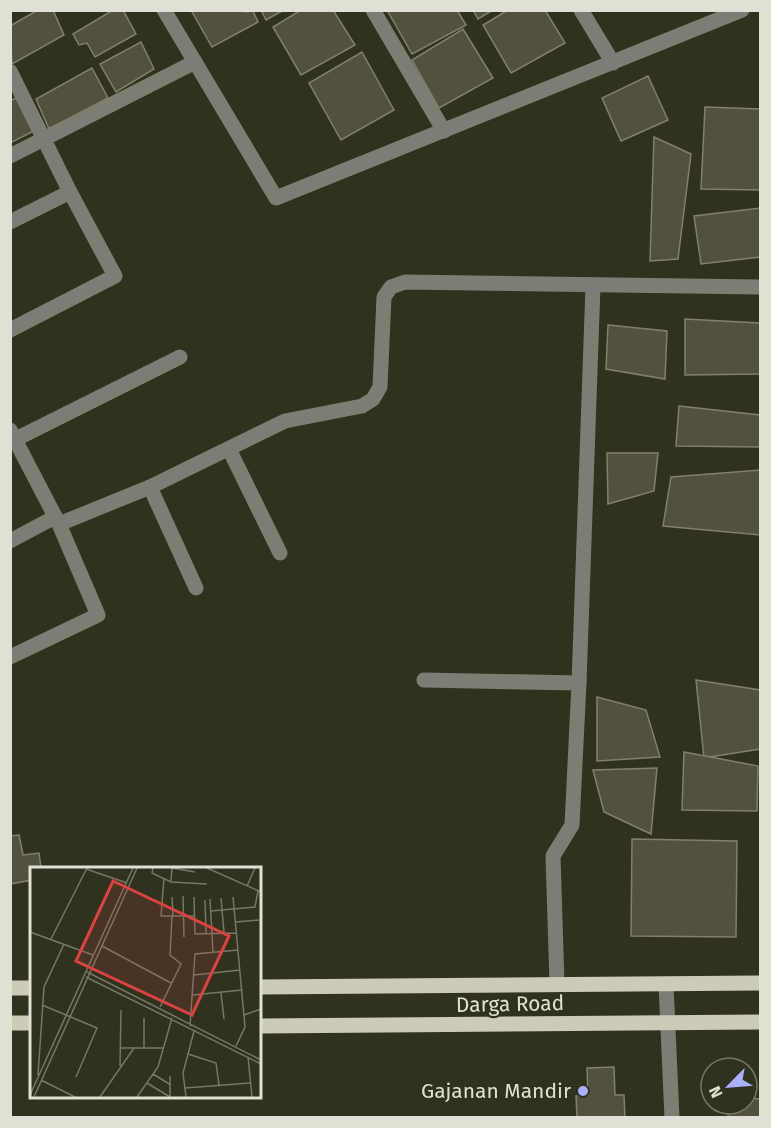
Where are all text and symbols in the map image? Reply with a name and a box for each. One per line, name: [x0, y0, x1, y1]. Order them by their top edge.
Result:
inset map: [30, 867, 261, 1098]
street label: Darga Road: [456, 990, 564, 1018]
north arrow: [699, 1056, 759, 1116]
place label: Gajanan Mandir: [421, 1078, 571, 1104]
text: N: [705, 1083, 727, 1101]
marker: Gajanan Mandir: [576, 1084, 590, 1098]

